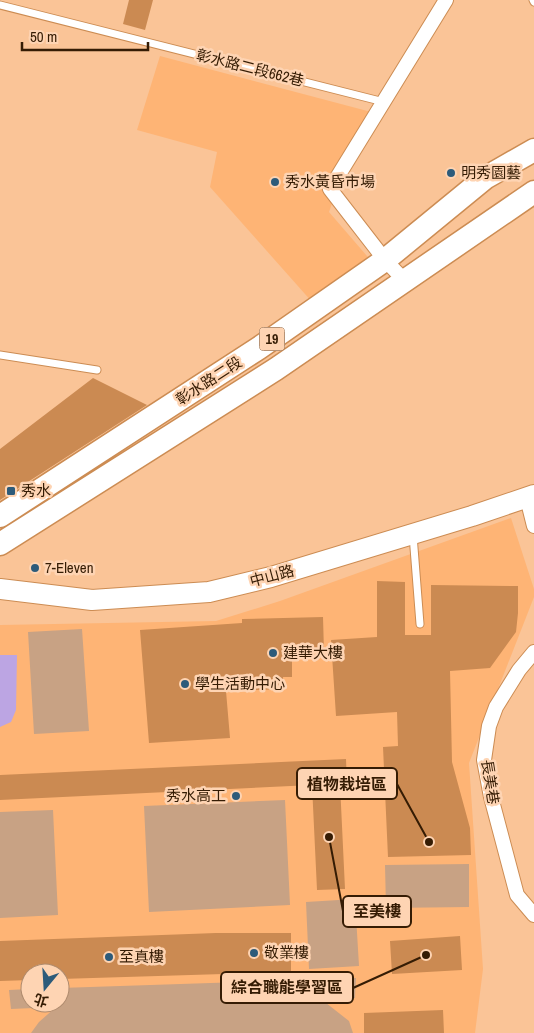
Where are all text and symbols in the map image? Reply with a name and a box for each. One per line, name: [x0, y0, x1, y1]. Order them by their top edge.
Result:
scale bar: [22, 20, 149, 52]
text: 50 m: [30, 26, 57, 47]
street label: 彰水路二段662巷: [194, 44, 306, 91]
place label: 明秀園藝: [461, 162, 521, 183]
marker: 明秀園藝: [445, 167, 457, 179]
place label: 秀水黃昏市場: [285, 171, 375, 192]
marker: 秀水黃昏市場: [269, 176, 281, 188]
road number: 19: [260, 328, 284, 350]
street label: 彰水路二段: [172, 351, 246, 410]
place label: 秀水: [21, 480, 51, 501]
marker: 秀水: [5, 485, 17, 497]
place label: 7-Eleven: [45, 557, 94, 578]
street label: 中山路: [247, 560, 296, 591]
marker: 7-Eleven: [29, 562, 41, 574]
place label: 建華大樓: [283, 642, 343, 663]
marker: 建華大樓: [267, 647, 279, 659]
place label: 學生活動中心: [195, 673, 285, 694]
marker: 學生活動中心: [179, 678, 191, 690]
street label: 長美巷: [477, 758, 504, 806]
callout: 植物栽培區: [297, 768, 397, 799]
text: 植物栽培區: [307, 773, 387, 795]
place label: 秀水高工: [166, 785, 226, 806]
marker: 秀水高工: [230, 790, 242, 802]
callout: 至美樓: [343, 896, 411, 927]
text: 至美樓: [353, 900, 401, 922]
place label: 敬業樓: [264, 942, 309, 963]
place label: 至真樓: [119, 946, 164, 967]
marker: 敬業樓: [248, 947, 260, 959]
marker: 至真樓: [103, 951, 115, 963]
north arrow: [20, 963, 70, 1013]
callout: 綜合職能學習區: [221, 972, 353, 1003]
text: 綜合職能學習區: [231, 976, 343, 998]
text: 北: [32, 990, 50, 1011]

